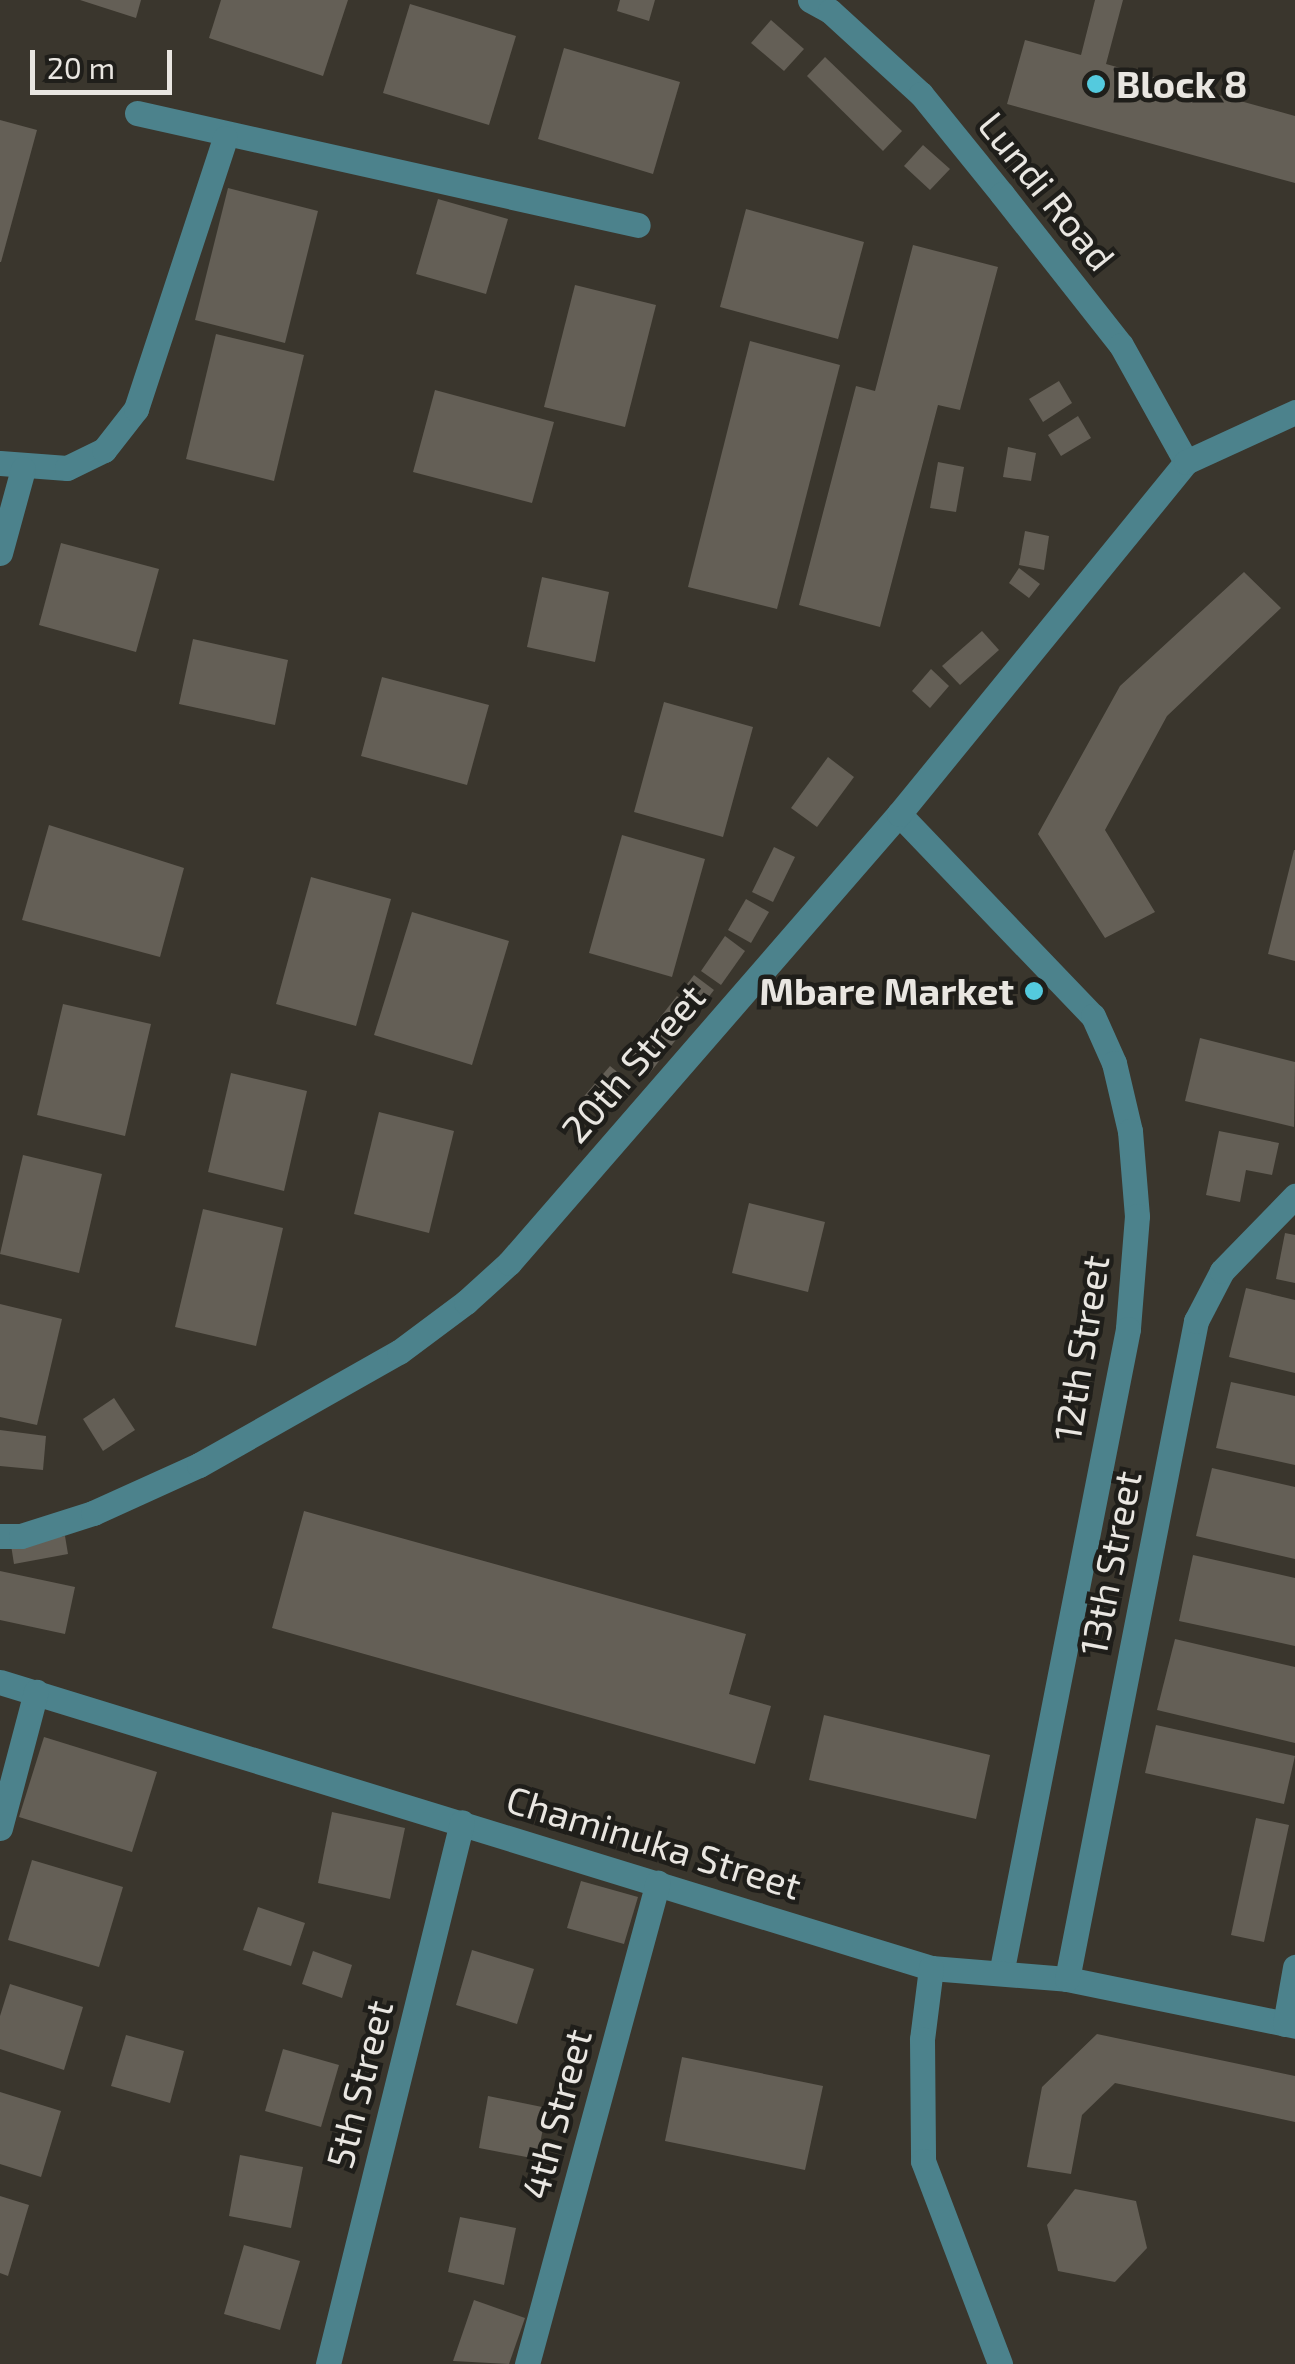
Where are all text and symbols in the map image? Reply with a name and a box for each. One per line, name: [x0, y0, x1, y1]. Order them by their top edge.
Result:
scale bar: [35, 30, 178, 92]
text: 20 m: [47, 49, 115, 85]
place label: Block 8: [1116, 61, 1248, 107]
marker: Block 8: [1085, 73, 1107, 95]
street label: Lundi Road: [969, 103, 1125, 279]
place label: Mbare Market: [759, 968, 1014, 1014]
street label: 20th Street: [552, 974, 714, 1152]
marker: Mbare Market: [1023, 980, 1045, 1002]
street label: 12th Street: [1044, 1252, 1118, 1444]
street label: 13th Street: [1070, 1467, 1150, 1659]
street label: Chaminuka Street: [501, 1776, 807, 1908]
street label: 5th Street: [316, 1996, 402, 2172]
street label: 4th Street: [511, 2024, 601, 2204]

